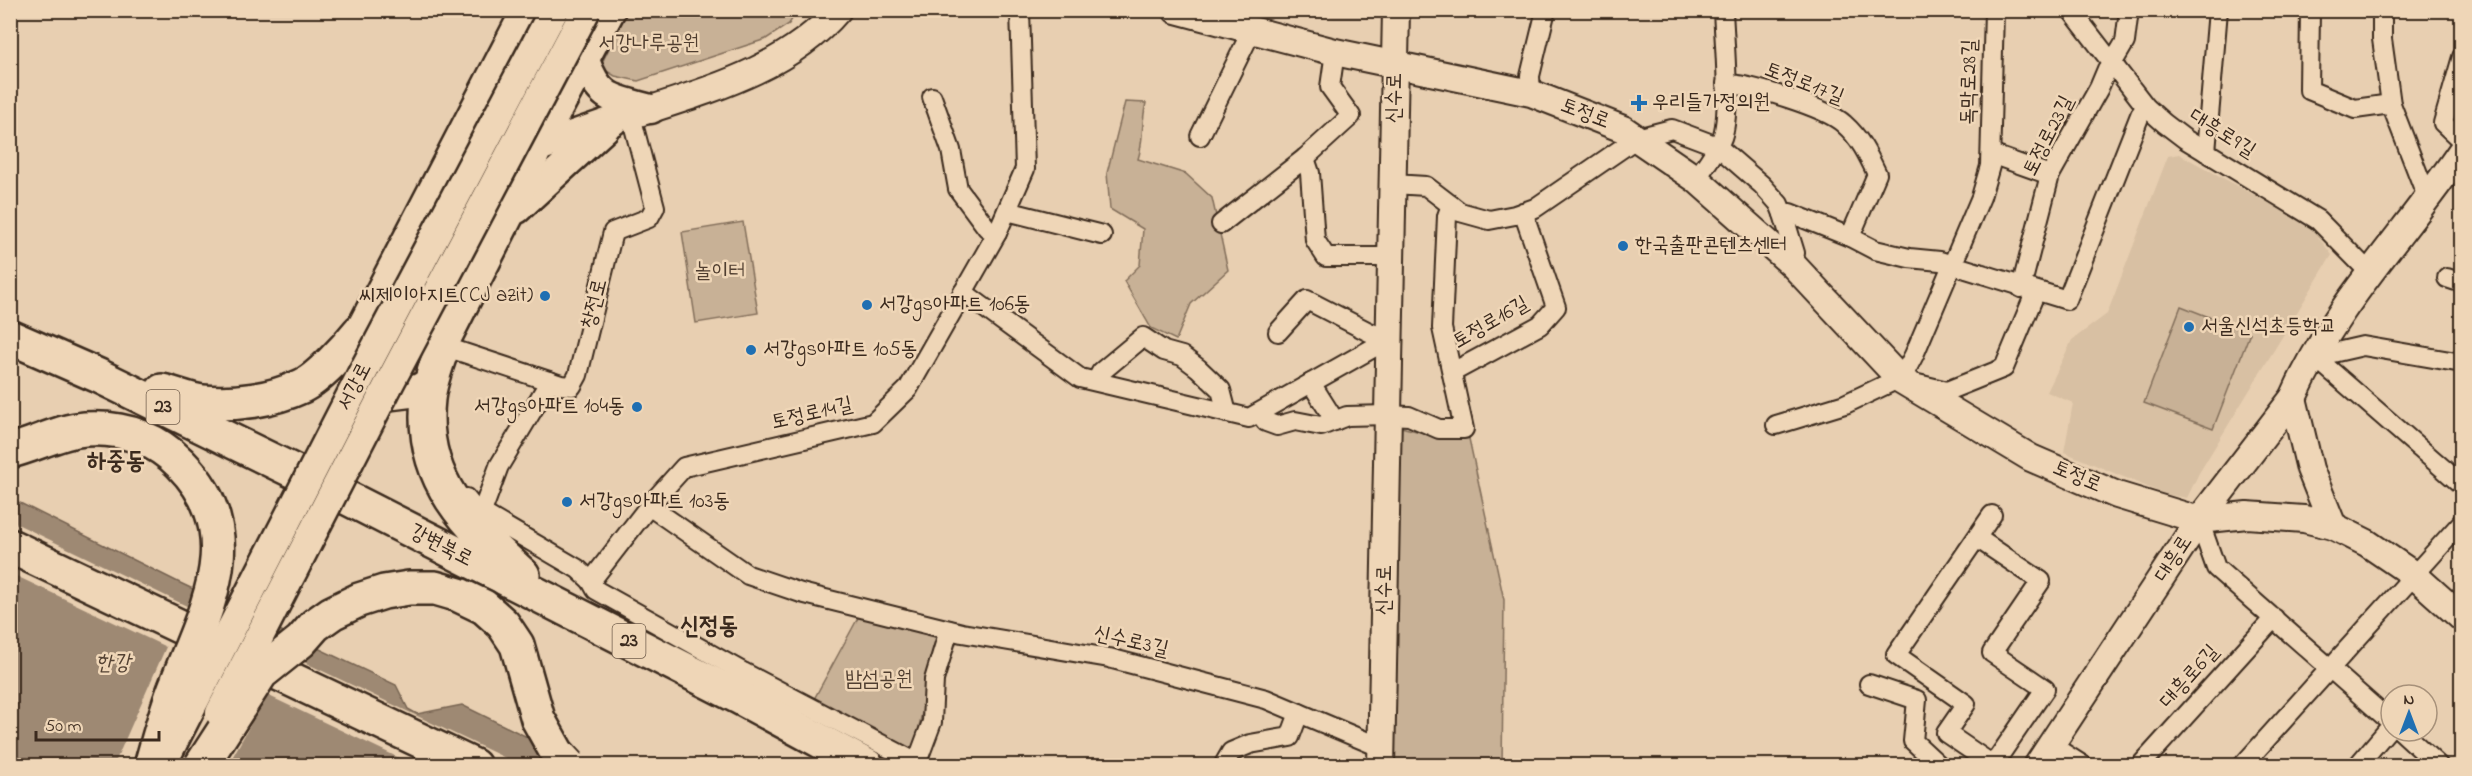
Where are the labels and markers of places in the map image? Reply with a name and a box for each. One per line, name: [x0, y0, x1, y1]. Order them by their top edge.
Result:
place label: 우리들가정의원: [1652, 88, 1770, 118]
marker: 우리들가정의원: [1630, 94, 1648, 112]
place label: 한국출판콘텐츠센터: [1635, 231, 1787, 261]
marker: 한국출판콘텐츠센터: [1616, 239, 1630, 253]
place label: 씨제이아지트(CJ azit): [359, 281, 533, 311]
marker: 씨제이아지트(CJ azit): [538, 289, 552, 303]
place label: 서강gs아파트 106동: [879, 290, 1031, 322]
marker: 서강gs아파트 106동: [860, 298, 874, 312]
place label: 서울신석초등학교: [2201, 312, 2336, 342]
marker: 서울신석초등학교: [2182, 320, 2196, 334]
place label: 서강gs아파트 105동: [763, 335, 918, 367]
marker: 서강gs아파트 105동: [744, 343, 758, 357]
place label: 서강gs아파트 104동: [474, 392, 625, 424]
marker: 서강gs아파트 104동: [630, 400, 644, 414]
place label: 서강gs아파트 103동: [579, 487, 730, 519]
marker: 서강gs아파트 103동: [560, 495, 574, 509]

